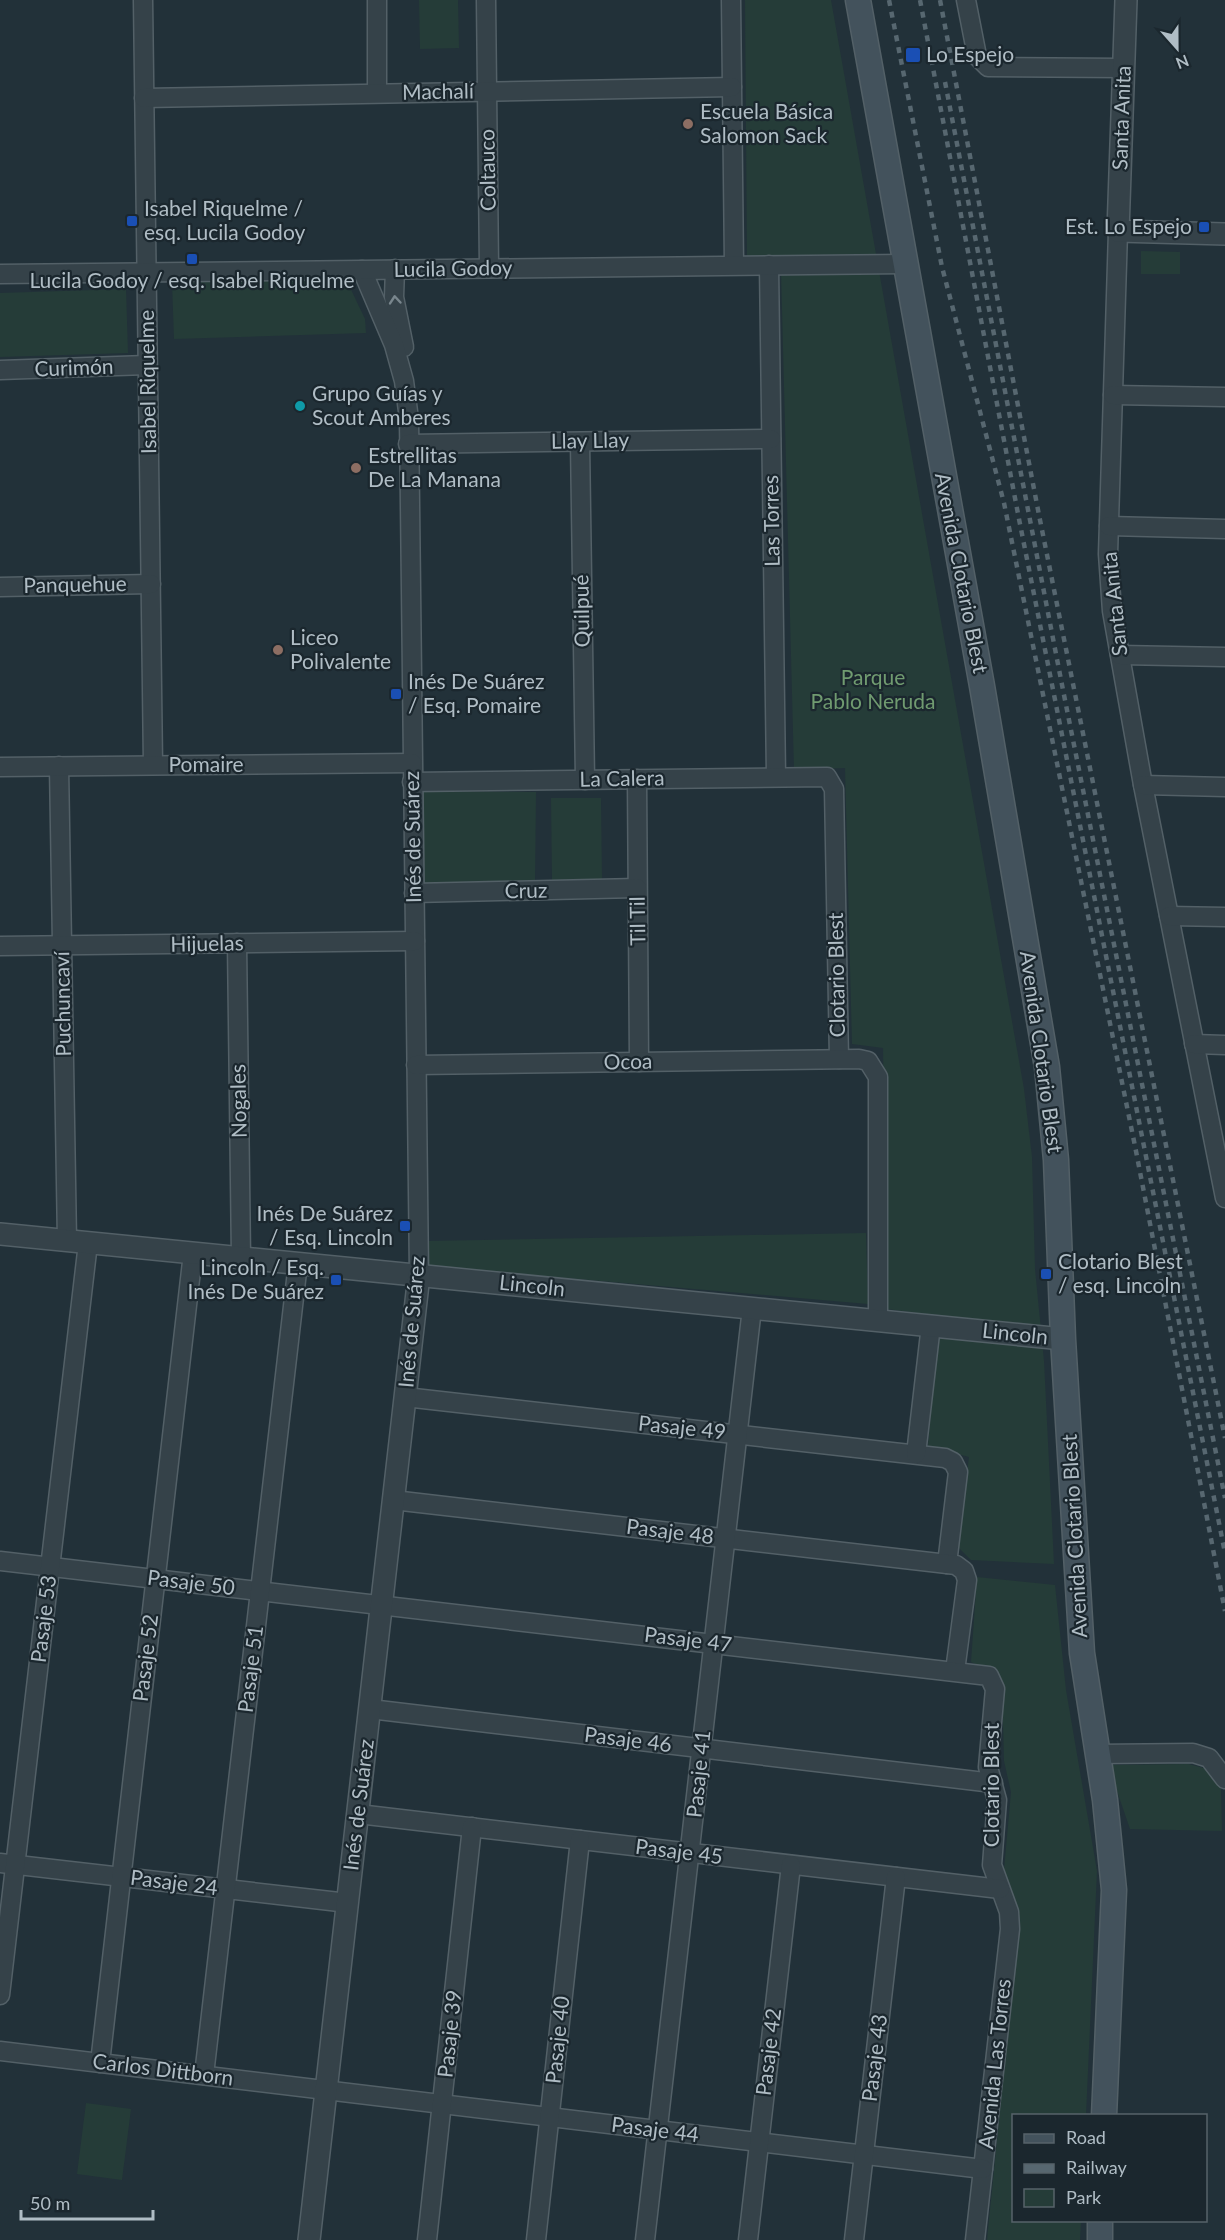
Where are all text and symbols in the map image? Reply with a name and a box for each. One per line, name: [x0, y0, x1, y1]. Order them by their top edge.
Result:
north arrow: [1147, 18, 1207, 78]
place label: Lo Espejo: [926, 41, 1014, 66]
marker: Lo Espejo: [904, 46, 922, 64]
text: N: [1173, 51, 1192, 74]
street label: Santa Anita: [1106, 65, 1135, 171]
street label: Machalí: [402, 77, 475, 104]
place label: Escuela Básica Salomon Sack: [700, 98, 833, 147]
marker: Escuela Básica Salomon Sack: [681, 117, 695, 131]
street label: Coltauco: [473, 129, 500, 211]
place label: Isabel Riquelme / esq. Lucila Godoy: [144, 195, 305, 244]
place label: Est. Lo Espejo: [1065, 213, 1192, 238]
marker: Isabel Riquelme / esq. Lucila Godoy: [125, 214, 139, 228]
marker: Est. Lo Espejo: [1197, 220, 1211, 234]
marker: Lucila Godoy / esq. Isabel Riquelme: [185, 252, 199, 266]
street label: Lucila Godoy: [393, 254, 513, 281]
place label: Lucila Godoy / esq. Isabel Riquelme: [29, 267, 355, 292]
one-way arrow: [389, 296, 402, 305]
street label: Isabel Riquelme: [133, 310, 160, 454]
street label: Curimón: [34, 353, 114, 380]
place label: Grupo Guías y Scout Amberes: [312, 380, 451, 429]
marker: Grupo Guías y Scout Amberes: [293, 399, 307, 413]
street label: Llay Llay: [551, 426, 630, 453]
place label: Estrellitas De La Manana: [368, 442, 501, 491]
marker: Estrellitas De La Manana: [349, 461, 363, 475]
street label: Avenida Clotario Blest: [931, 470, 994, 676]
street label: Las Torres: [757, 475, 784, 567]
street label: Santa Anita: [1096, 551, 1131, 658]
street label: Panquehue: [23, 570, 127, 597]
street label: Quilpué: [567, 574, 594, 648]
place label: Liceo Polivalente: [290, 624, 391, 673]
marker: Liceo Polivalente: [271, 643, 285, 657]
park label: Parque Pablo Neruda: [810, 664, 936, 713]
place label: Inés De Suárez / Esq. Pomaire: [408, 668, 544, 717]
marker: Inés De Suárez / Esq. Pomaire: [389, 687, 403, 701]
street label: Pomaire: [168, 751, 244, 776]
street label: La Calera: [579, 764, 665, 791]
street label: Inés de Suárez: [398, 771, 425, 903]
street label: Cruz: [504, 877, 548, 902]
street label: Til Til: [624, 896, 649, 946]
street label: Clotario Blest: [822, 912, 849, 1038]
street label: Hijuelas: [170, 929, 244, 956]
street label: Avenida Clotario Blest: [1016, 949, 1069, 1155]
street label: Puchuncaví: [48, 950, 75, 1057]
street label: Ocoa: [603, 1048, 653, 1073]
street label: Nogales: [224, 1064, 251, 1138]
place label: Inés De Suárez / Esq. Lincoln: [257, 1200, 393, 1249]
marker: Inés De Suárez / Esq. Lincoln: [398, 1219, 412, 1233]
place label: Clotario Blest / esq. Lincoln: [1058, 1248, 1183, 1297]
place label: Lincoln / Esq. Inés De Suárez: [188, 1254, 324, 1303]
street label: Inés de Suárez: [392, 1255, 429, 1389]
marker: Clotario Blest / esq. Lincoln: [1039, 1267, 1053, 1281]
street label: Lincoln: [498, 1269, 566, 1300]
marker: Lincoln / Esq. Inés De Suárez: [329, 1273, 343, 1287]
street label: Lincoln: [981, 1317, 1049, 1348]
street label: Pasaje 49: [637, 1409, 727, 1444]
street label: Avenida Clotario Blest: [1056, 1433, 1091, 1639]
street label: Pasaje 48: [625, 1513, 715, 1548]
street label: Pasaje 50: [146, 1564, 236, 1599]
street label: Pasaje 53: [25, 1574, 60, 1664]
street label: Pasaje 52: [127, 1613, 162, 1703]
street label: Pasaje 47: [643, 1621, 733, 1656]
street label: Pasaje 51: [232, 1624, 267, 1714]
street label: Pasaje 46: [583, 1721, 673, 1756]
street label: Clotario Blest: [978, 1722, 1003, 1847]
street label: Pasaje 41: [680, 1729, 715, 1819]
street label: Inés de Suárez: [337, 1738, 378, 1872]
street label: Pasaje 45: [634, 1833, 724, 1868]
street label: Pasaje 24: [129, 1864, 219, 1899]
street label: Avenida Las Torres: [972, 1977, 1015, 2150]
street label: Pasaje 39: [431, 1989, 466, 2079]
street label: Pasaje 40: [539, 1995, 574, 2085]
street label: Pasaje 42: [750, 2007, 785, 2097]
street label: Pasaje 43: [856, 2013, 891, 2103]
street label: Carlos Dittborn: [91, 2047, 235, 2090]
street label: Pasaje 44: [610, 2111, 700, 2146]
legend: [1012, 2114, 1207, 2222]
text: Road: [1066, 2126, 1106, 2148]
text: Railway: [1066, 2156, 1127, 2178]
scale bar: [21, 2183, 153, 2221]
text: Park: [1066, 2186, 1102, 2208]
text: 50 m: [30, 2192, 70, 2214]

